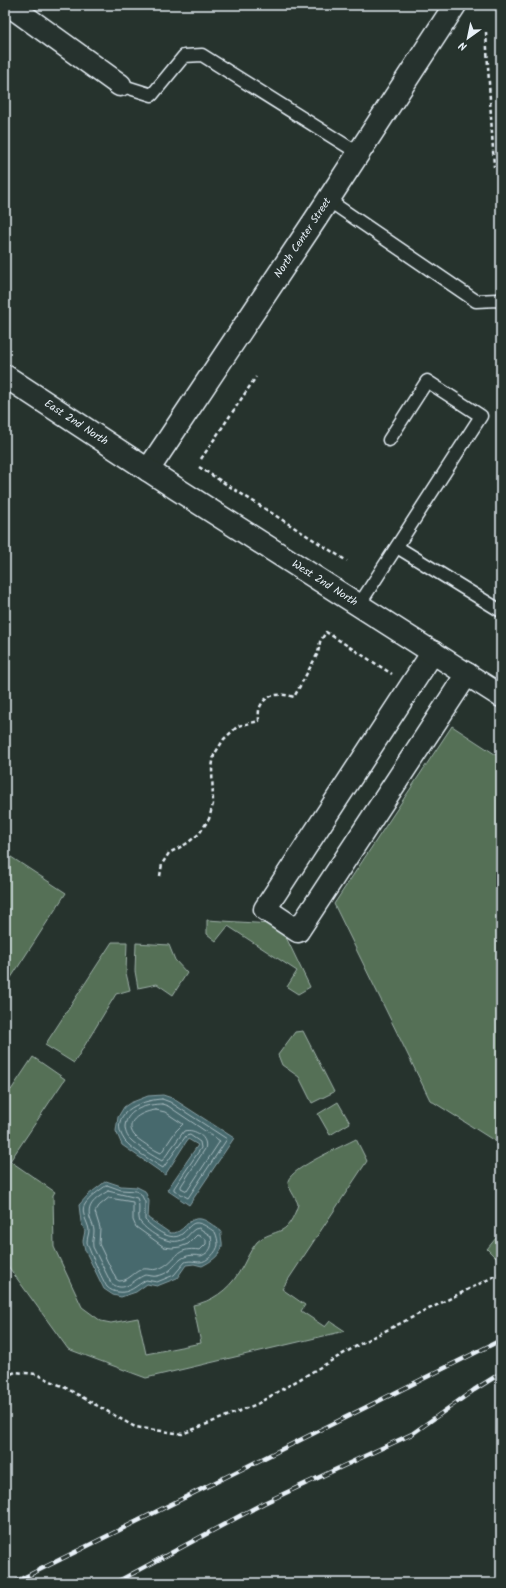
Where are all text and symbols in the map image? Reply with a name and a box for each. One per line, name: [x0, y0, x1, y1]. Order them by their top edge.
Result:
north arrow: [448, 18, 488, 58]
text: N: [455, 36, 471, 55]
street label: North Center Street: [270, 194, 337, 282]
street label: East 2nd North: [40, 395, 112, 450]
street label: West 2nd North: [288, 555, 361, 611]

